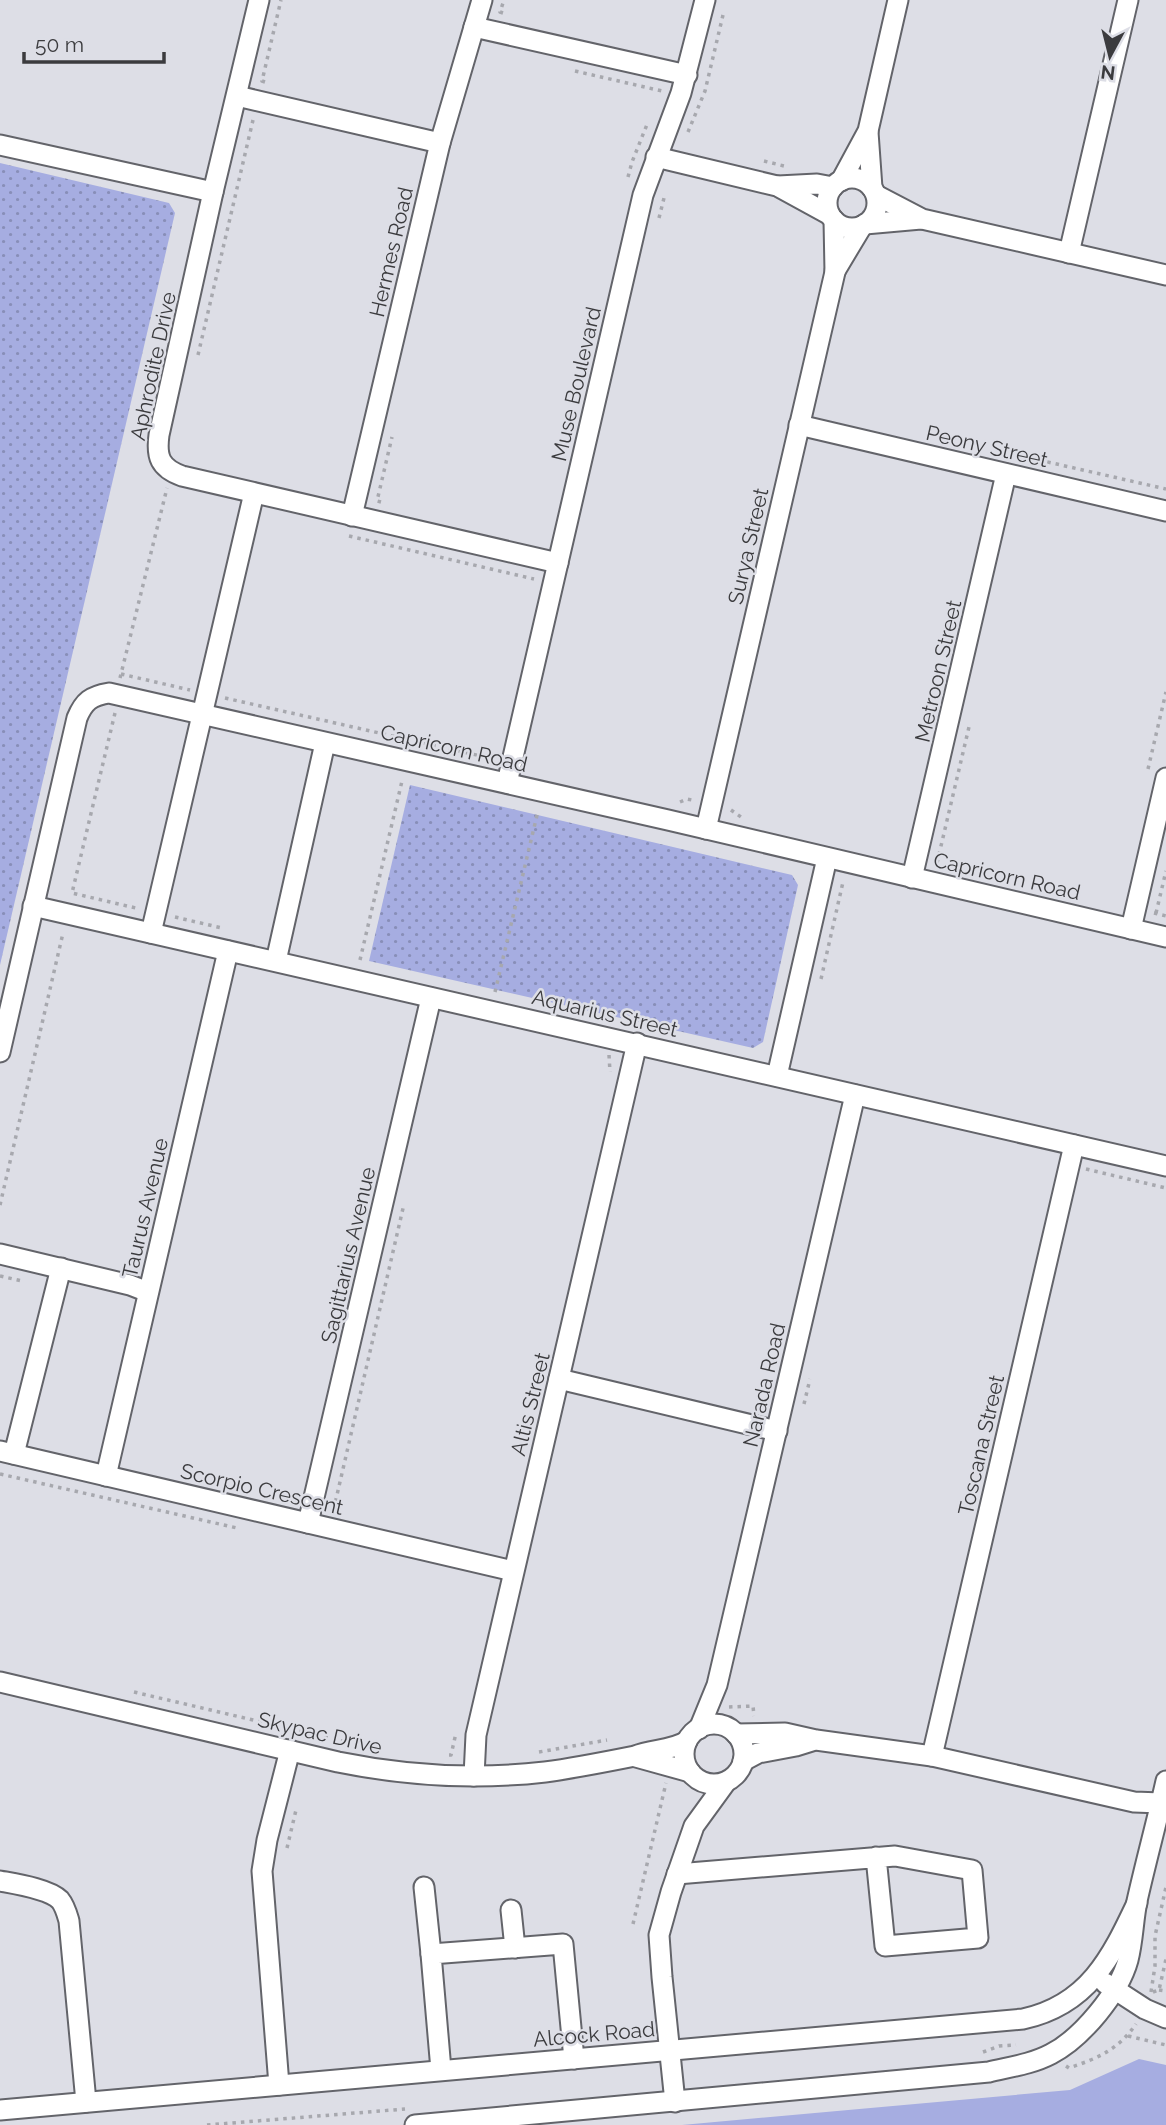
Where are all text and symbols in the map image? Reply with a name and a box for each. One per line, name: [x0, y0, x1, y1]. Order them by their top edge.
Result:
scale bar: [24, 21, 164, 65]
north arrow: [1075, 21, 1145, 91]
text: 50 m: [35, 32, 84, 57]
text: N: [1099, 61, 1116, 85]
street label: Hermes Road: [364, 185, 418, 319]
street label: Aphrodite Drive: [125, 289, 181, 443]
street label: Muse Boulevard: [546, 304, 606, 464]
street label: Peony Street: [924, 420, 1050, 472]
street label: Surya Street: [722, 485, 774, 607]
street label: Metroon Street: [909, 597, 967, 745]
street label: Capricorn Road: [378, 719, 530, 777]
street label: Capricorn Road: [931, 847, 1083, 905]
street label: Aquarius Street: [530, 984, 680, 1042]
street label: Taurus Avenue: [117, 1136, 173, 1280]
street label: Sagittarius Avenue: [316, 1164, 380, 1346]
street label: Narada Road: [738, 1321, 790, 1449]
street label: Altis Street: [505, 1350, 555, 1458]
street label: Toscana Street: [953, 1372, 1009, 1518]
street label: Scorpio Crescent: [178, 1458, 346, 1520]
street label: Skypac Drive: [255, 1707, 385, 1759]
street label: Alcock Road: [532, 2016, 656, 2052]

